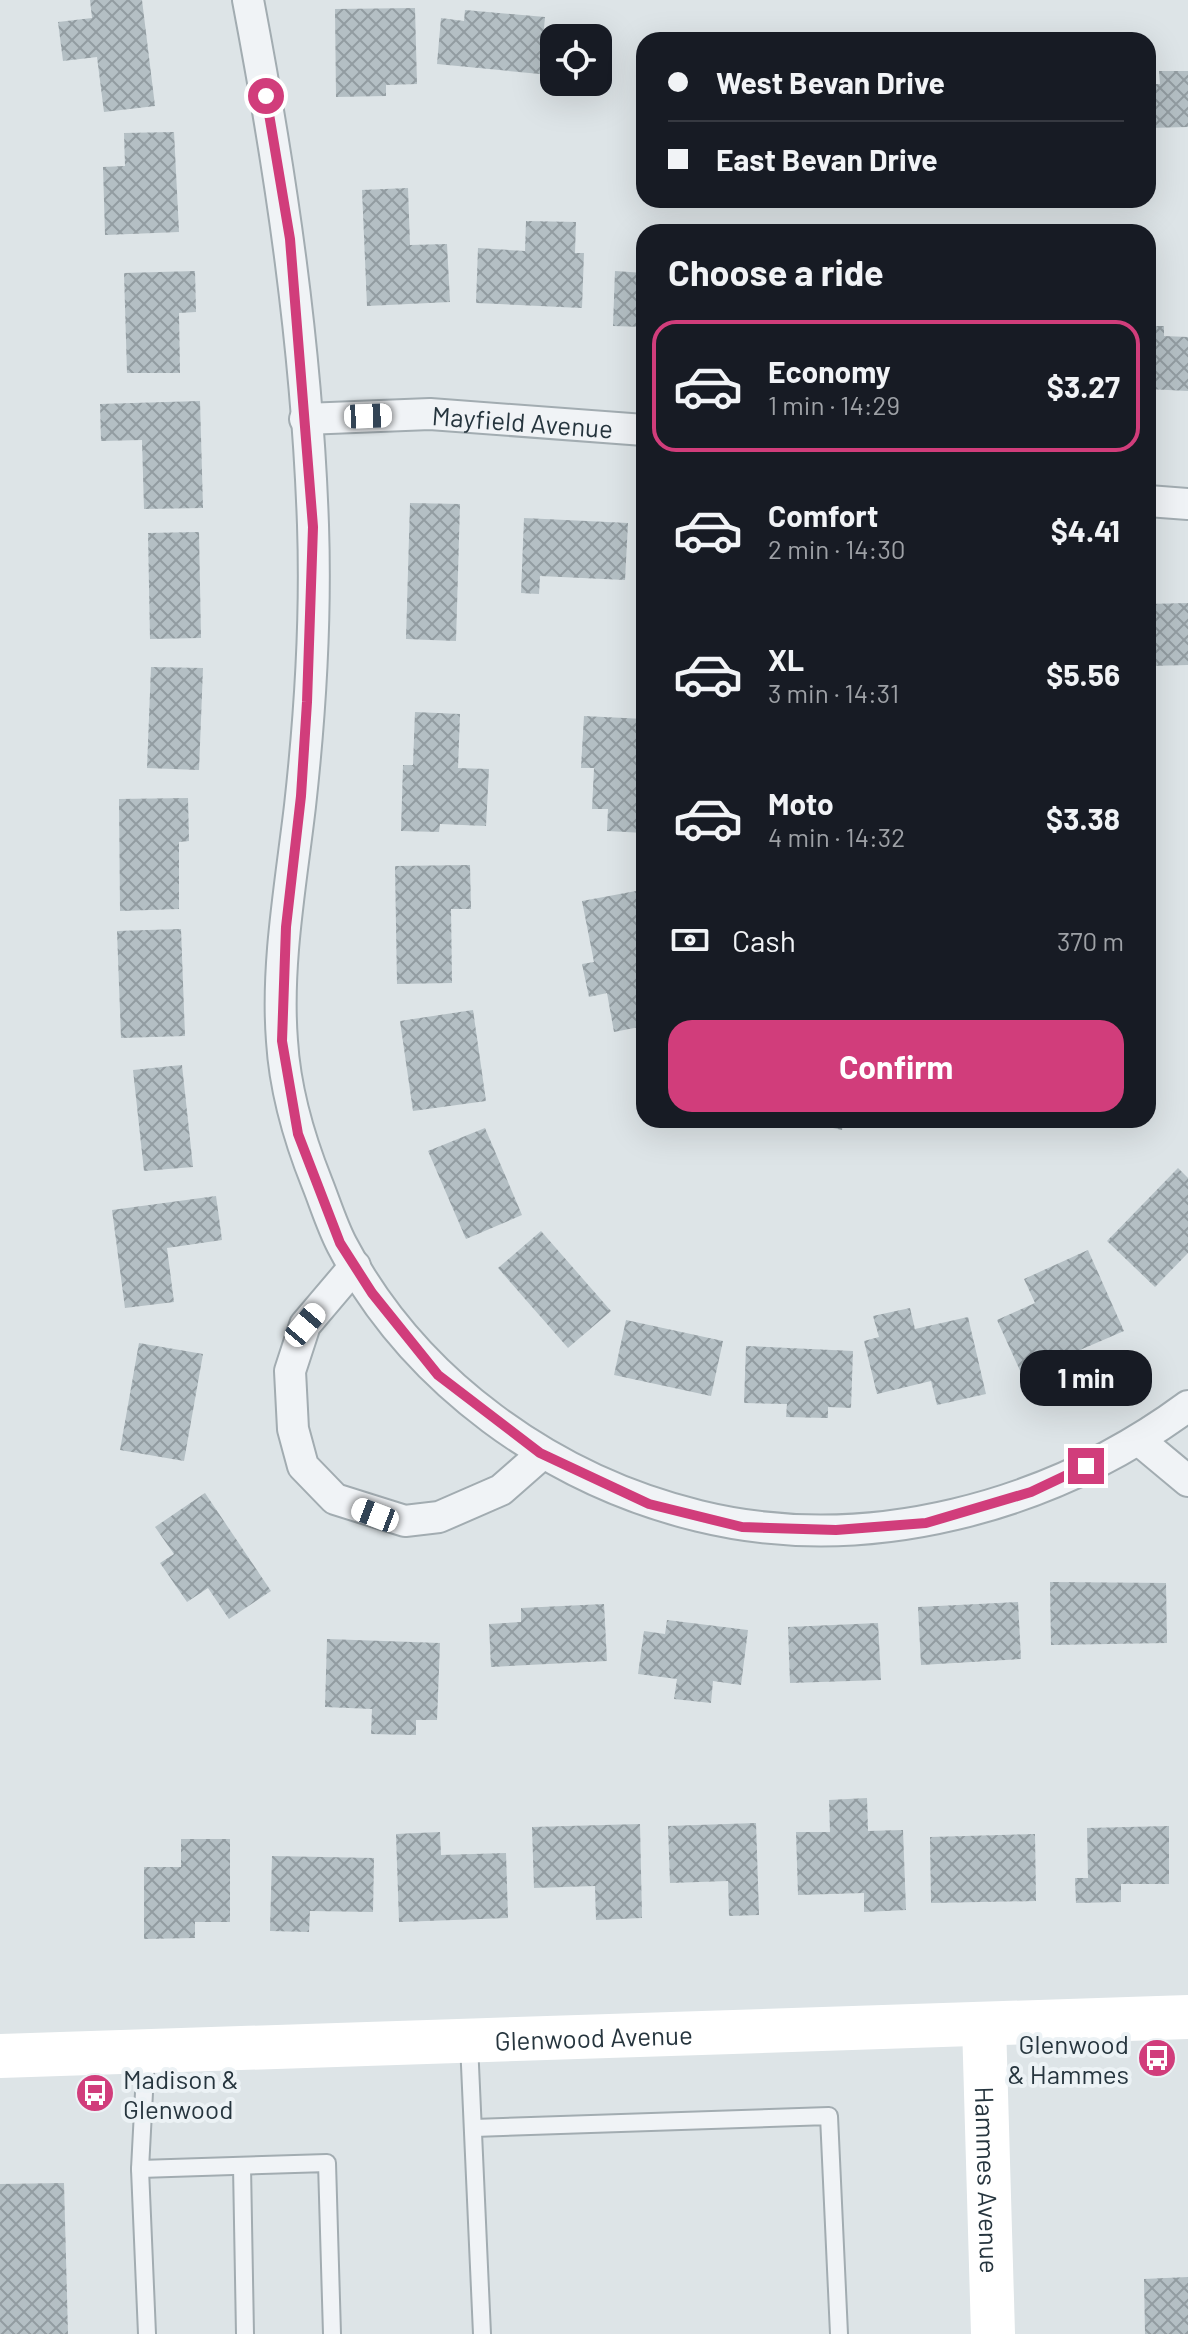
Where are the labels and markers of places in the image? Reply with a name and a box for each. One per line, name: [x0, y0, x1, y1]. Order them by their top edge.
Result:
place label: Glenwood & Hammes: [1007, 2028, 1129, 2089]
bus stop icon: Glenwood & Hammes: [1136, 2037, 1178, 2079]
place label: Madison & Glenwood: [123, 2063, 239, 2124]
bus stop icon: Madison & Glenwood: [74, 2072, 116, 2114]

